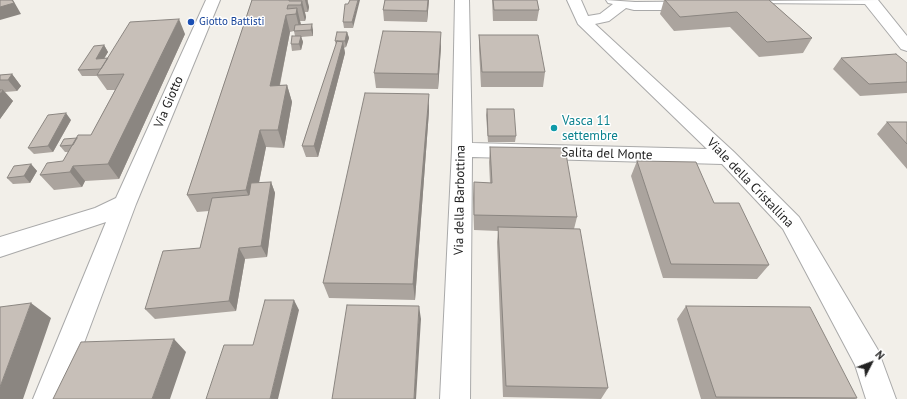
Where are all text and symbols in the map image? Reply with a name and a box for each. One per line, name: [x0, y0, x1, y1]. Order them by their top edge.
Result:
place label: Giotto Battisti: [199, 15, 264, 29]
marker: Giotto Battisti: [186, 17, 196, 27]
street label: Via Giotto: [151, 74, 187, 130]
place label: Vasca 11 settembre: [562, 113, 618, 144]
marker: Vasca 11 settembre: [549, 123, 559, 133]
street label: Viale della Cristallina: [703, 135, 797, 231]
street label: Via della Barbottina: [451, 145, 469, 255]
street label: Salita del Monte: [561, 145, 653, 163]
north arrow: [851, 343, 891, 383]
text: N: [872, 348, 888, 362]

